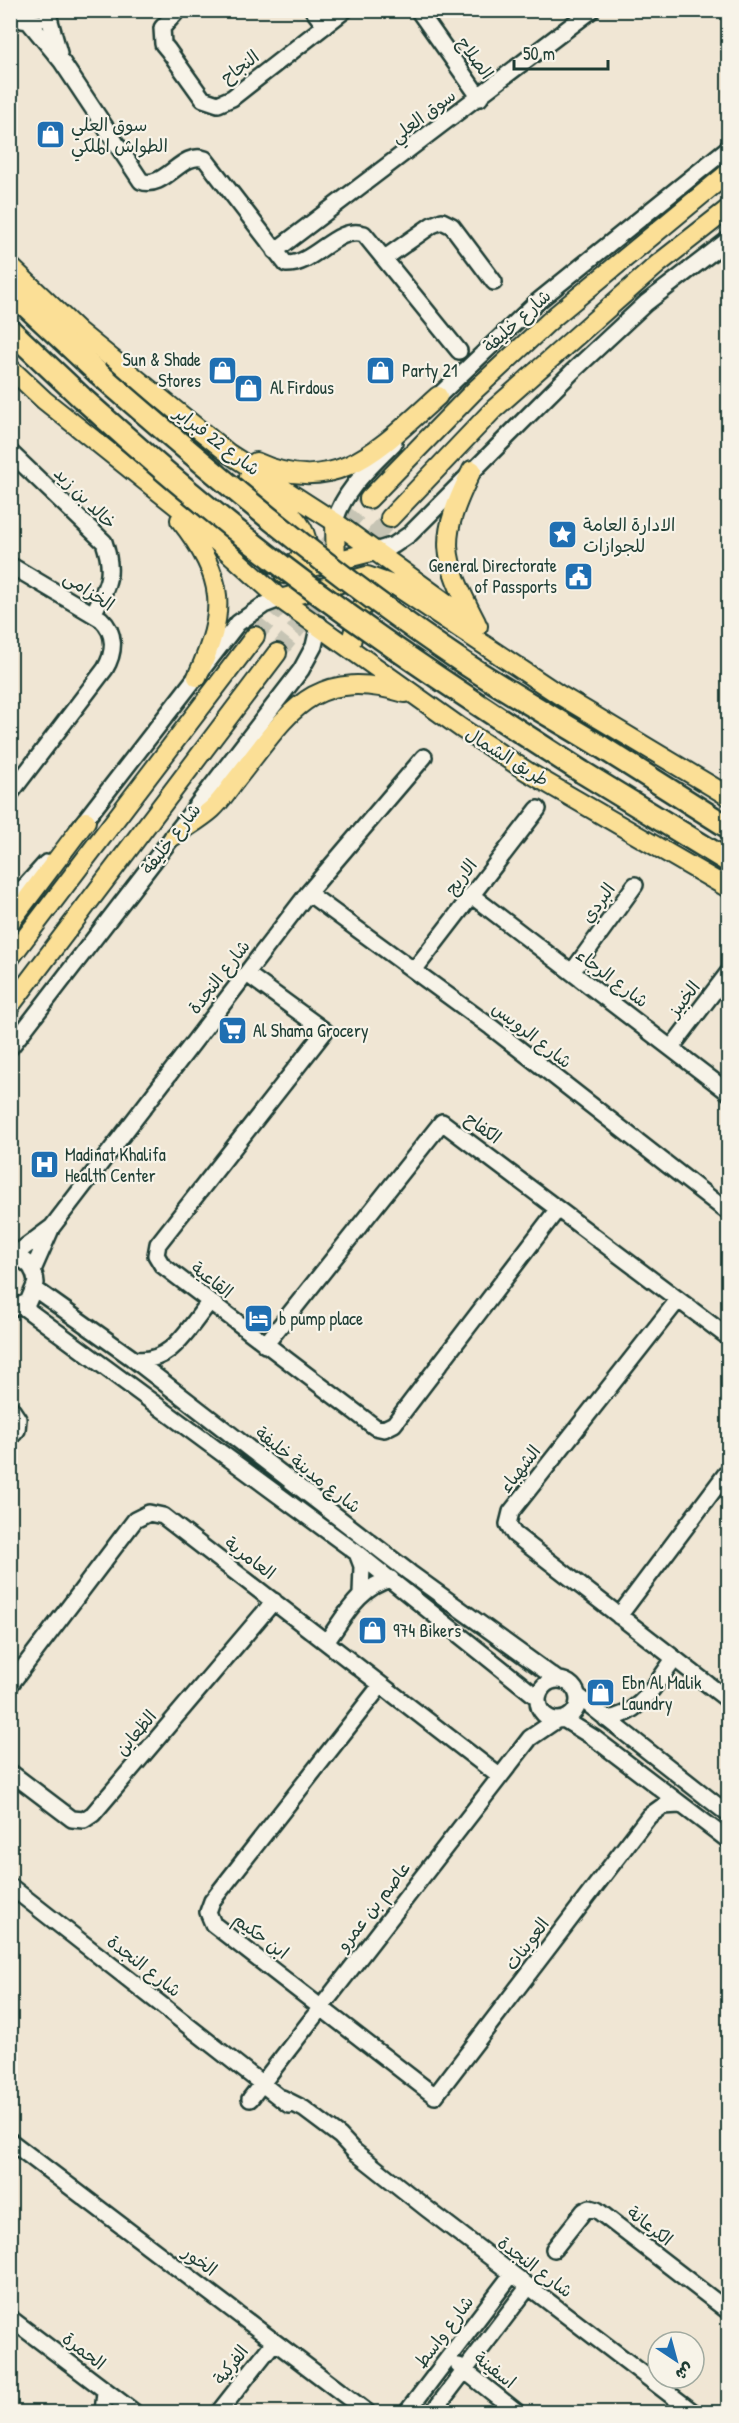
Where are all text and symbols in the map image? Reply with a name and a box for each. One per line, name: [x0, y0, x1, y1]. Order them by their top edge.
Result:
street label: الصلاح: [451, 31, 499, 84]
scale bar: [514, 33, 608, 71]
text: 50 m: [523, 41, 555, 66]
street label: النجاح: [215, 44, 264, 89]
street label: سوق العلي: [385, 83, 463, 152]
place label: سوق العلي الطواش الملكي: [71, 112, 168, 162]
shop icon: سوق العلي الطواش الملكي: [34, 119, 66, 151]
street label: شارع خليفة: [477, 283, 556, 358]
place label: Sun & Shade Stores: [123, 347, 201, 393]
shop icon: Sun & Shade Stores: [206, 354, 238, 386]
shop icon: Party 21: [365, 355, 397, 387]
place label: Party 21: [402, 358, 458, 383]
shop icon: Al Firdous: [233, 372, 265, 404]
place label: Al Firdous: [270, 375, 334, 400]
street label: شارع 22 فبراير: [168, 399, 265, 481]
street label: خالد بن زيد: [48, 461, 122, 535]
place label: الادارة العامة للجوازات: [583, 512, 675, 558]
place icon: الادارة العامة للجوازات: [546, 519, 578, 551]
place label: General Directorate of Passports: [429, 553, 557, 599]
public building icon: General Directorate of Passports: [562, 560, 594, 592]
street label: الخزامى: [59, 565, 120, 617]
street label: طريق الشمال: [461, 721, 554, 792]
street label: شارع خليفة: [135, 798, 206, 879]
street label: الاريج: [439, 853, 483, 900]
street label: البردي: [575, 878, 621, 928]
street label: شارع النجدة: [182, 934, 256, 1019]
street label: شارع الرجاء: [571, 942, 654, 1013]
street label: الخبيز: [660, 975, 706, 1024]
street label: شارع الرويس: [487, 995, 577, 1074]
supermarket icon: Al Shama Grocery: [216, 1015, 248, 1047]
place label: Al Shama Grocery: [253, 1018, 369, 1043]
street label: الكفاح: [460, 1106, 507, 1150]
place label: Madinat Khalifa Health Center: [65, 1142, 166, 1188]
hospital icon: Madinat Khalifa Health Center: [28, 1149, 60, 1181]
street label: القاعية: [186, 1255, 238, 1304]
hotel icon: b pump place: [242, 1303, 274, 1335]
place label: b pump place: [279, 1306, 363, 1331]
street label: شارع مدينة خليفة: [250, 1420, 366, 1519]
street label: الشهباء: [493, 1439, 546, 1498]
street label: العامرية: [220, 1530, 281, 1585]
shop icon: 974 Bikers: [356, 1615, 388, 1647]
place label: 974 Bikers: [393, 1618, 461, 1643]
place label: Ebn Al Malik Laundry: [622, 1670, 702, 1716]
shop icon: Ebn Al Malik Laundry: [585, 1677, 617, 1709]
street label: الظعاين: [109, 1704, 162, 1761]
street label: عاصم بن عمرو: [329, 1855, 418, 1959]
street label: ابن حكيم: [227, 1906, 294, 1966]
street label: العوينات: [499, 1912, 555, 1975]
street label: شارع النجدة: [102, 1929, 187, 2003]
street label: الكرعانة: [622, 2200, 679, 2251]
street label: شارع النجدة: [493, 2230, 578, 2303]
street label: الخور: [177, 2238, 222, 2282]
street label: شارع واسط: [408, 2290, 479, 2373]
street label: الحمرة: [57, 2326, 111, 2376]
north arrow: [646, 2330, 706, 2390]
street label: الفركية: [207, 2340, 254, 2390]
street label: اسفينة: [469, 2345, 521, 2394]
text: ش: [671, 2358, 698, 2386]

